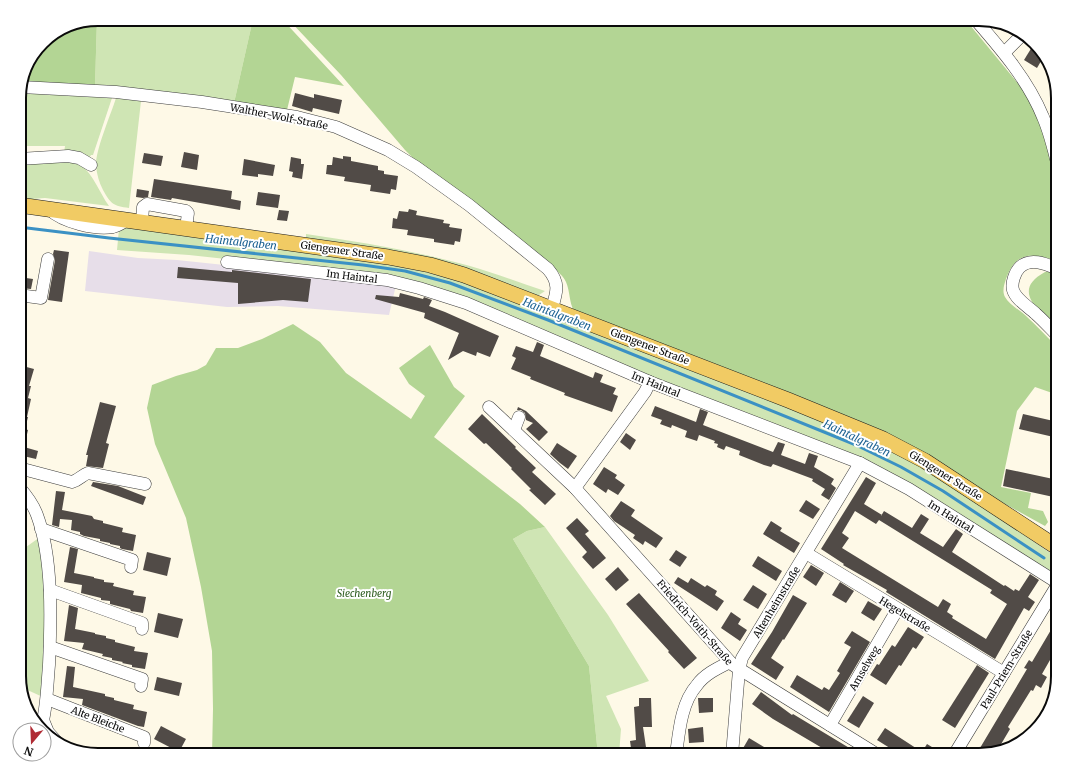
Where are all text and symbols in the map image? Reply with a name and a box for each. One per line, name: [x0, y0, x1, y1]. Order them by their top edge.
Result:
street label: Walther-Wolf-Straße: [228, 100, 329, 132]
water label: Haintalgraben: [203, 231, 278, 253]
street label: Giengener Straße: [300, 238, 384, 263]
street label: Im Haintal: [326, 267, 378, 286]
water label: Haintalgraben: [520, 294, 594, 334]
street label: Giengener Straße: [609, 325, 691, 367]
street label: Im Haintal: [630, 369, 682, 400]
water label: Haintalgraben: [820, 416, 893, 460]
street label: Giengener Straße: [907, 448, 985, 503]
street label: Im Haintal: [925, 497, 976, 536]
street label: Altenheimstraße: [749, 564, 803, 641]
street label: Friedrich-Voith-Straße: [654, 577, 735, 668]
park label: Siechenberg: [337, 587, 392, 600]
street label: Hegelstraße: [877, 594, 933, 635]
street label: Paul-Priem-Straße: [978, 627, 1035, 711]
street label: Amselweg: [846, 643, 883, 694]
street label: Alte Bleiche: [68, 703, 126, 736]
north arrow: [12, 722, 52, 762]
text: N: [22, 743, 35, 759]

